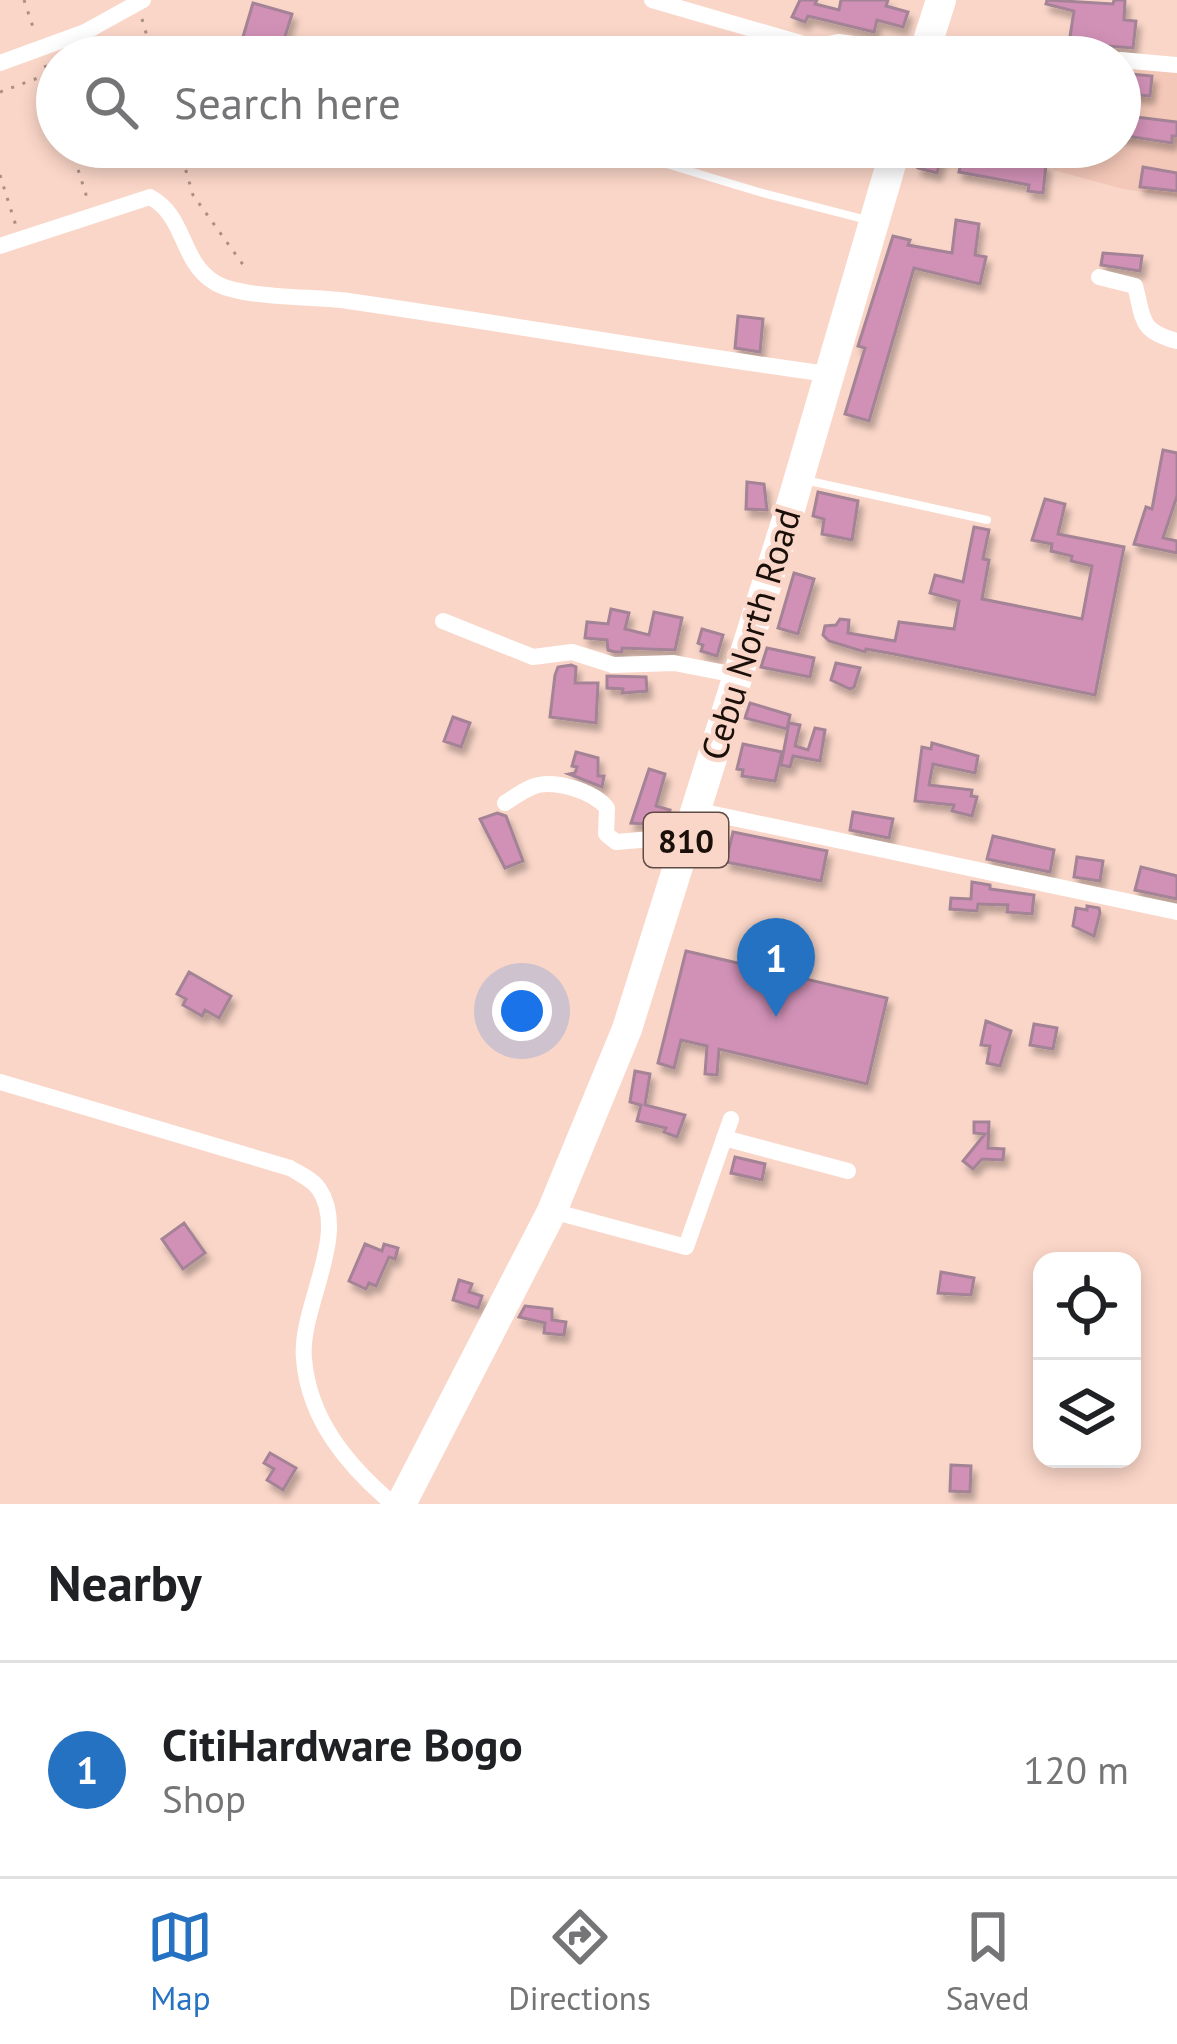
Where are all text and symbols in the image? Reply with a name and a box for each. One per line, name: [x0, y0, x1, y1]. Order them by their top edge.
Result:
search box: [36, 36, 1141, 168]
icon: search: [78, 69, 144, 135]
text: Search here: [174, 73, 401, 131]
street label: Cebu North Road: [689, 503, 811, 765]
road number: 810: [644, 813, 728, 867]
pin: 1: [737, 918, 815, 1017]
your location: [492, 981, 552, 1041]
map controls: [1033, 1252, 1141, 1468]
button: locate: [1033, 1252, 1141, 1360]
button: layers: [1033, 1360, 1141, 1468]
text: Nearby: [48, 1549, 202, 1615]
text: CitiHardware Bogo: [162, 1715, 523, 1773]
text: 1: [76, 1744, 98, 1795]
text: 120 m: [1023, 1744, 1129, 1795]
text: Shop: [162, 1773, 246, 1824]
tab: Map: [147, 1904, 213, 2019]
tab: Directions: [508, 1904, 651, 2019]
tab: Saved: [946, 1904, 1030, 2019]

